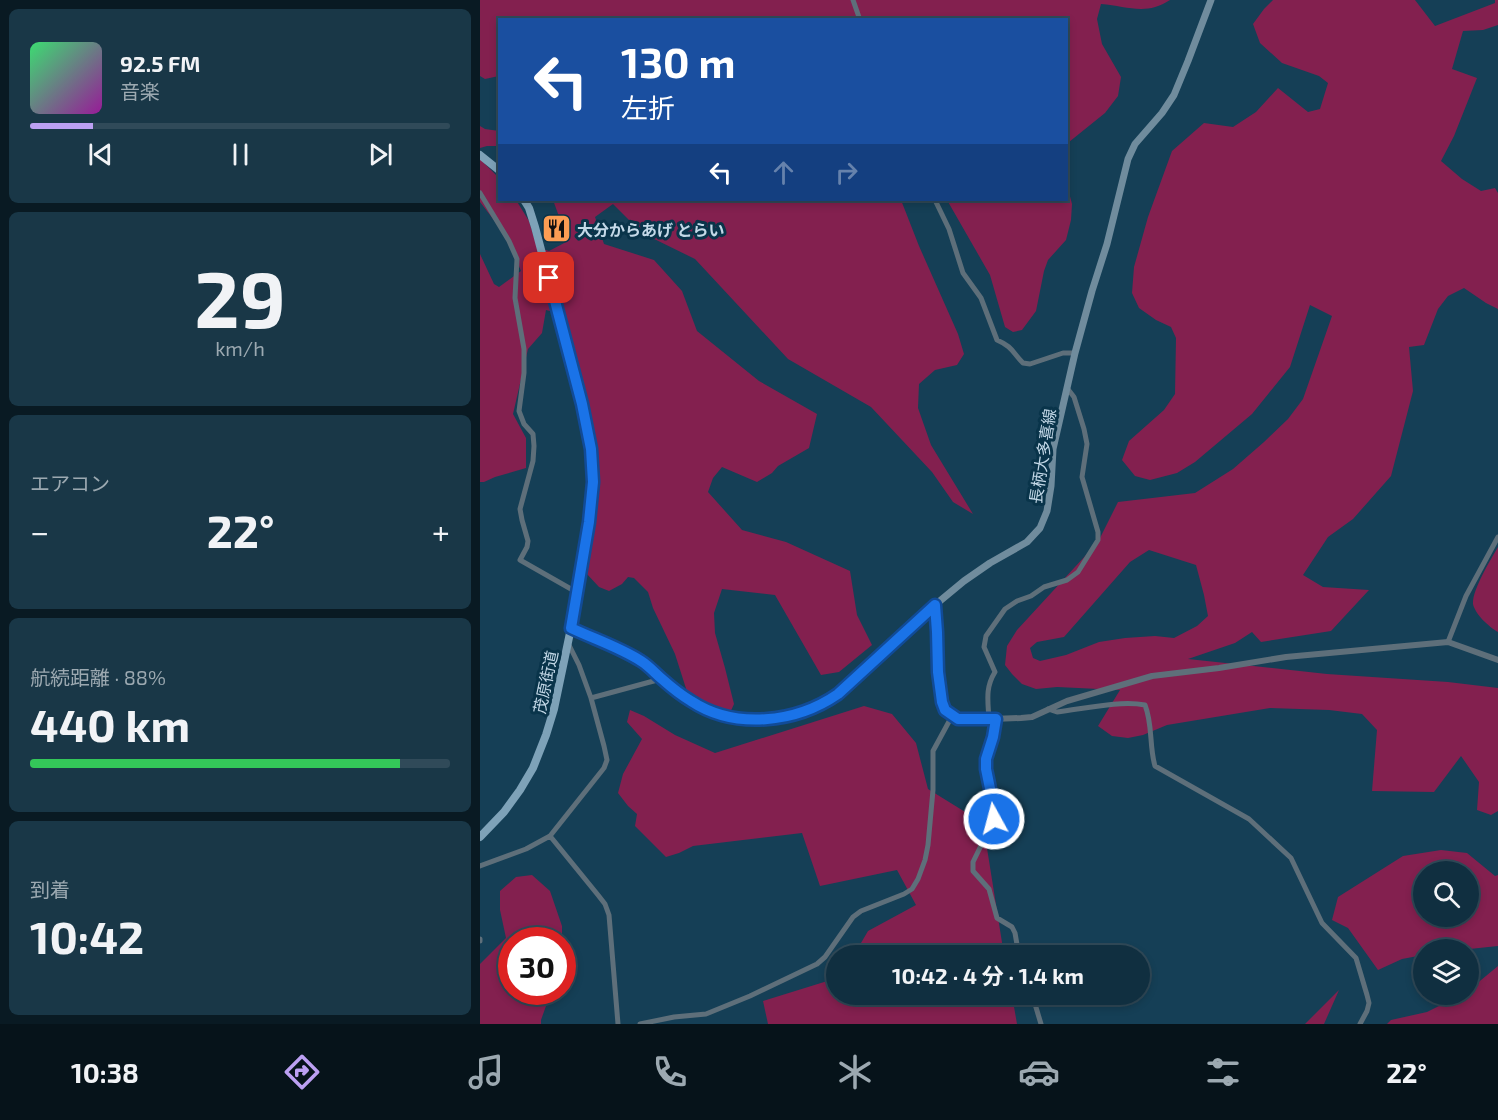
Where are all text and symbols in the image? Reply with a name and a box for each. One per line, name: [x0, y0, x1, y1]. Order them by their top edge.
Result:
text: 130 m: [621, 36, 736, 86]
icon: left: [522, 42, 600, 120]
text: 92.5 FM: [120, 50, 200, 76]
text: 音楽: [120, 79, 160, 103]
text: 左折: [621, 91, 675, 123]
icon: previous: [84, 138, 117, 171]
icon: pause: [224, 138, 257, 171]
icon: next: [364, 138, 397, 171]
icon: left: [704, 156, 737, 189]
icon: ahead: [767, 156, 800, 189]
icon: right: [830, 156, 863, 189]
restaurant icon: 大分からあげ とらい: [540, 213, 572, 245]
place label: 大分からあげ とらい: [577, 220, 724, 239]
text: 29: [194, 250, 286, 344]
pin: [523, 252, 574, 303]
icon: arrive: [532, 261, 565, 294]
text: km/h: [215, 336, 265, 360]
street label: 長柄大多喜線: [1025, 407, 1059, 505]
text: エアコン: [30, 471, 110, 495]
text: 22°: [207, 503, 274, 557]
text: −: [30, 511, 49, 551]
text: +: [432, 511, 450, 551]
street label: 茂原街道: [529, 649, 561, 715]
text: 航続距離 · 88%: [30, 665, 166, 689]
text: 440 km: [30, 697, 190, 751]
position arrow: [962, 787, 1026, 851]
map controls: [1413, 861, 1479, 1005]
button: search: [1413, 861, 1479, 927]
text: 到着: [30, 877, 70, 901]
text: 10:42: [30, 909, 144, 963]
speed limit sign: 30: [498, 927, 576, 1005]
button: layers: [1413, 939, 1479, 1005]
text: 10:42 · 4 分 · 1.4 km: [892, 962, 1084, 988]
icon: directions: [281, 1051, 323, 1093]
icon: music: [465, 1051, 507, 1093]
icon: phone: [649, 1051, 691, 1093]
icon: climate: [834, 1051, 876, 1093]
icon: car: [1018, 1051, 1060, 1093]
icon: filters: [1202, 1051, 1244, 1093]
text: 10:38: [71, 1056, 139, 1088]
text: 22°: [1386, 1056, 1427, 1088]

